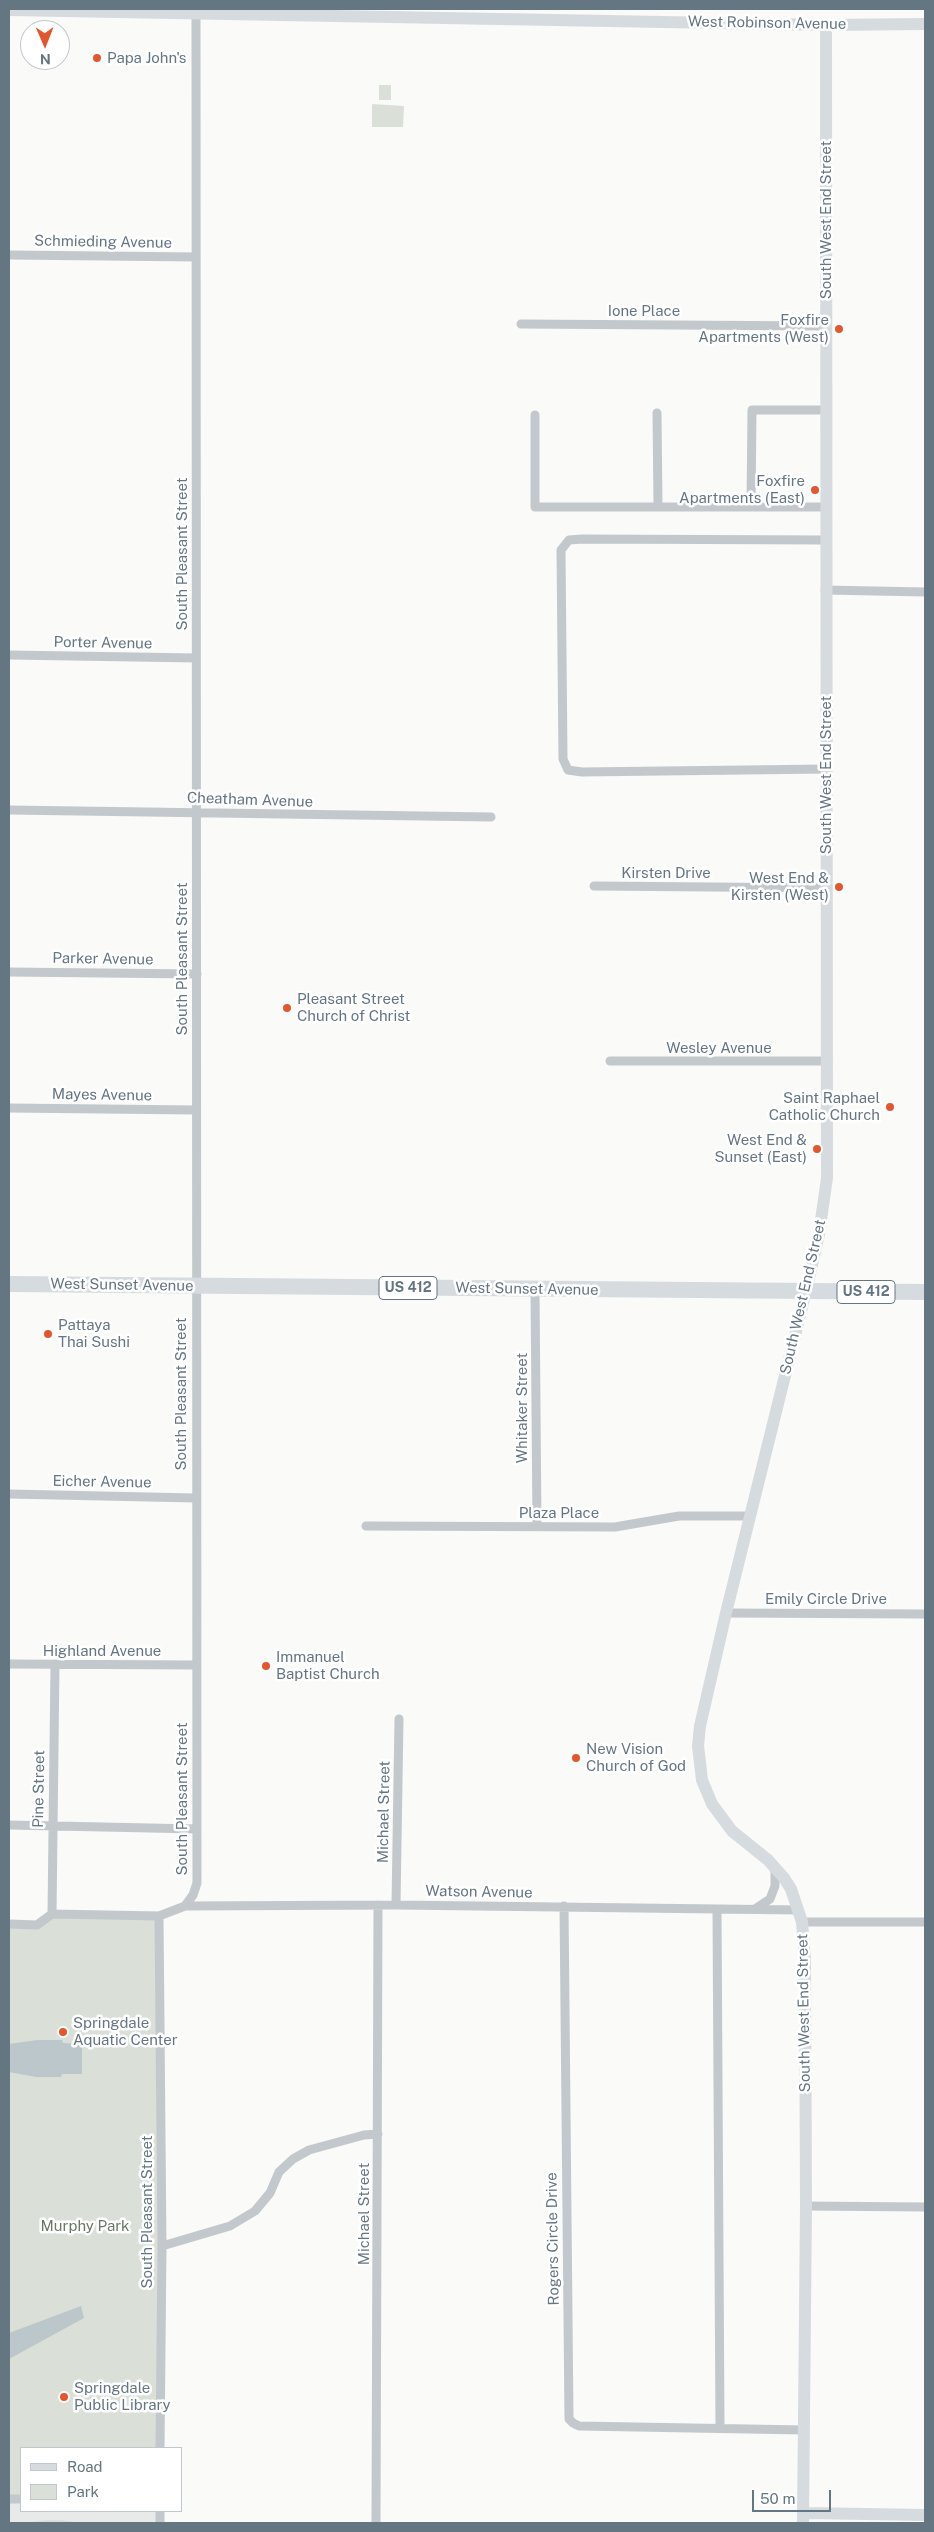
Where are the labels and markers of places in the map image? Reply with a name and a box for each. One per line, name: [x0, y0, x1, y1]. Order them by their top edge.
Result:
place label: Papa John's: [107, 49, 186, 67]
marker: Papa John's: [91, 52, 103, 64]
place label: Foxfire Apartments (West): [698, 311, 829, 346]
marker: Foxfire Apartments (West): [833, 323, 845, 335]
place label: Foxfire Apartments (East): [679, 472, 805, 507]
marker: Foxfire Apartments (East): [809, 484, 821, 496]
place label: West End & Kirsten (West): [731, 869, 829, 904]
marker: West End & Kirsten (West): [833, 881, 845, 893]
place label: Pleasant Street Church of Christ: [297, 990, 410, 1025]
marker: Pleasant Street Church of Christ: [281, 1002, 293, 1014]
place label: Saint Raphael Catholic Church: [769, 1089, 880, 1124]
marker: Saint Raphael Catholic Church: [884, 1101, 896, 1113]
place label: West End & Sunset (East): [714, 1131, 807, 1166]
marker: West End & Sunset (East): [811, 1143, 823, 1155]
place label: Pattaya Thai Sushi: [58, 1316, 130, 1351]
marker: Pattaya Thai Sushi: [42, 1328, 54, 1340]
place label: Immanuel Baptist Church: [276, 1648, 380, 1683]
marker: Immanuel Baptist Church: [260, 1660, 272, 1672]
place label: New Vision Church of God: [586, 1740, 686, 1775]
marker: New Vision Church of God: [570, 1752, 582, 1764]
place label: Springdale Aquatic Center: [73, 2014, 178, 2049]
marker: Springdale Aquatic Center: [57, 2026, 69, 2038]
place label: Springdale Public Library: [74, 2379, 171, 2414]
marker: Springdale Public Library: [58, 2391, 70, 2403]

